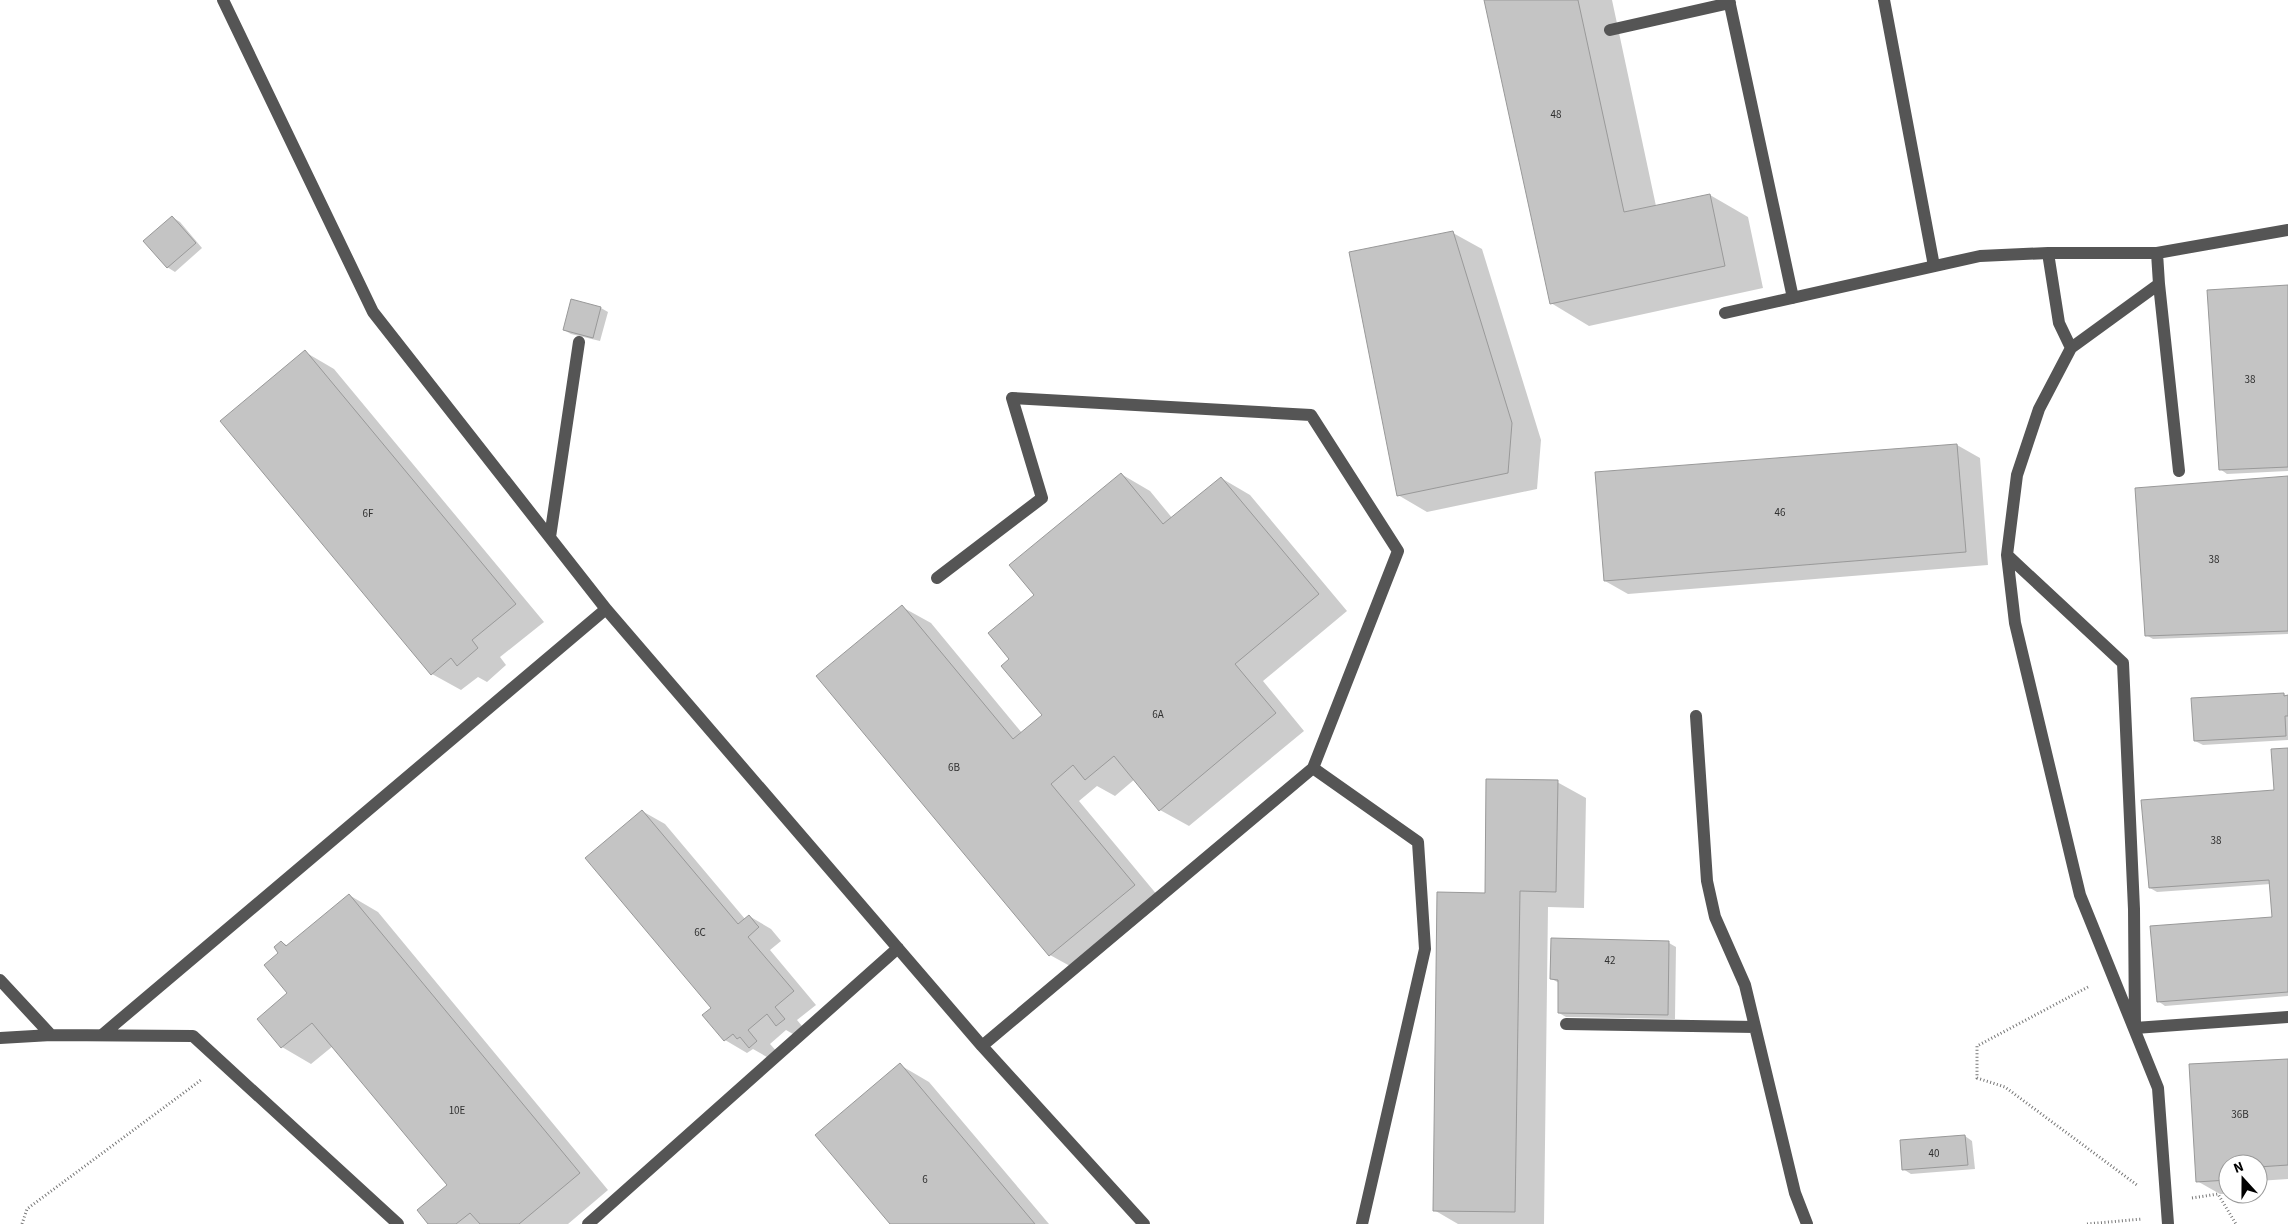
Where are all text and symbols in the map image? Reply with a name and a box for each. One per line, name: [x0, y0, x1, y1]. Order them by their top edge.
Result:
house number: 48: [1551, 107, 1562, 122]
house number: 38: [2245, 372, 2256, 387]
house number: 46: [1775, 505, 1786, 520]
house number: 6F: [363, 506, 374, 521]
house number: 38: [2209, 552, 2220, 567]
house number: 6A: [1152, 707, 1164, 722]
house number: 6B: [948, 760, 960, 775]
house number: 38: [2211, 833, 2222, 848]
house number: 6C: [694, 925, 706, 940]
house number: 42: [1605, 953, 1615, 968]
house number: 10E: [449, 1103, 466, 1118]
house number: 36B: [2231, 1107, 2249, 1122]
house number: 40: [1929, 1146, 1939, 1161]
north arrow: [2218, 1154, 2268, 1204]
text: N: [2231, 1157, 2247, 1179]
house number: 6: [922, 1172, 928, 1187]

